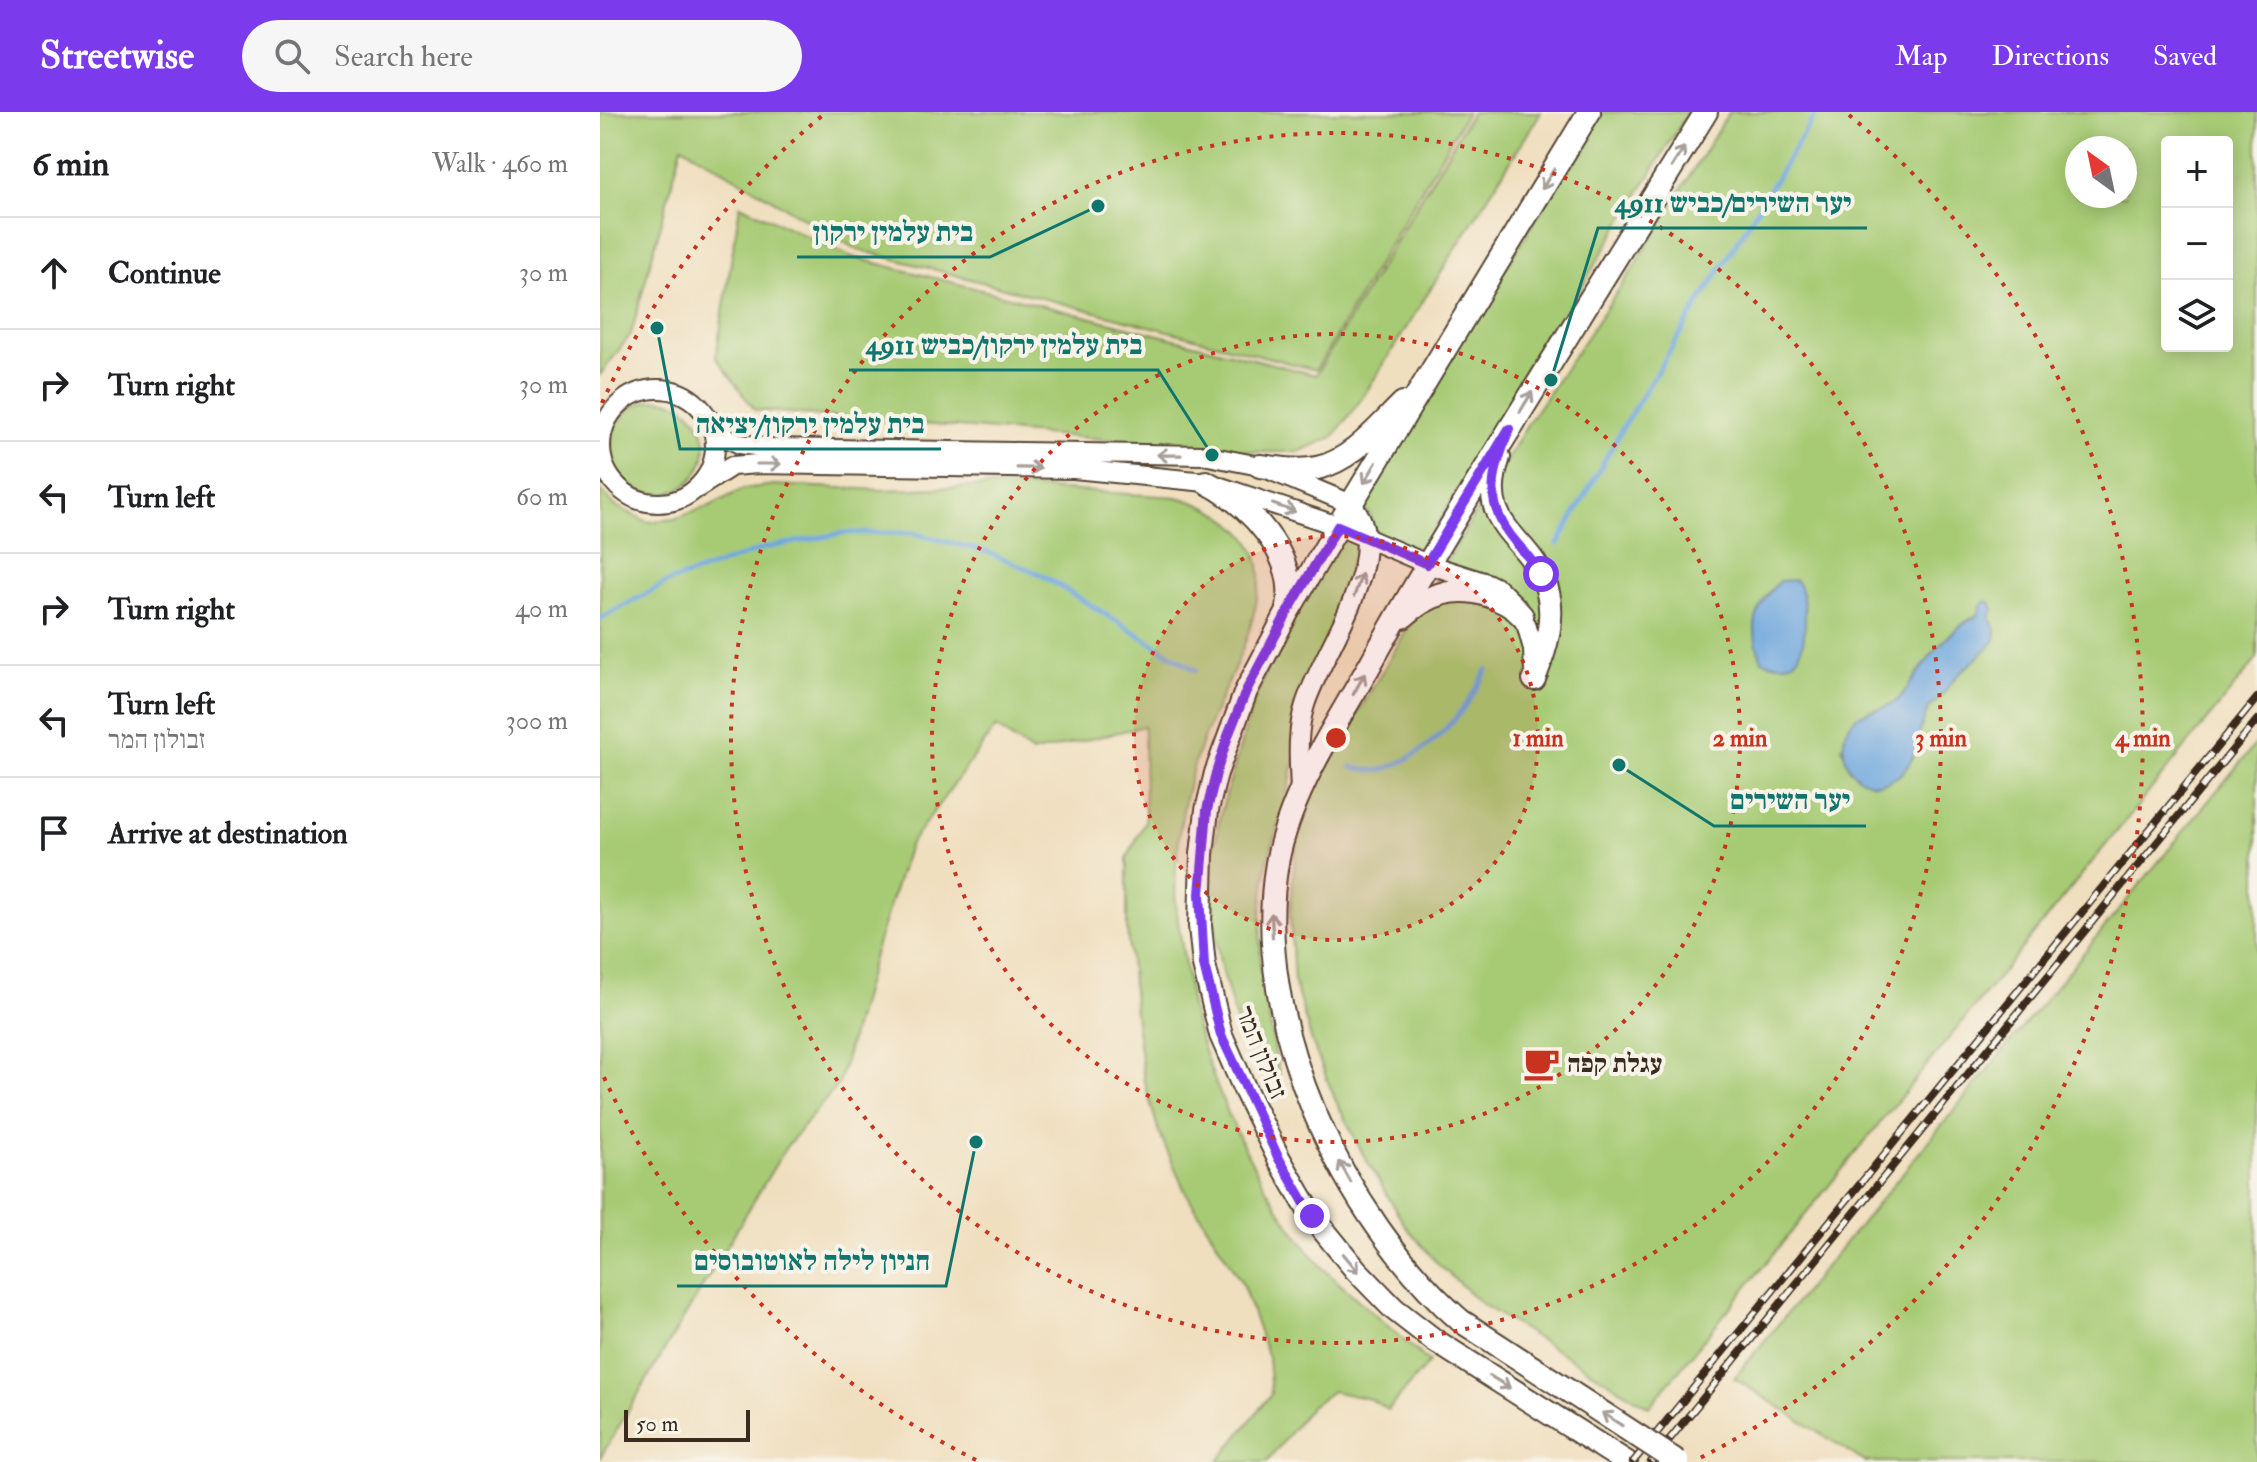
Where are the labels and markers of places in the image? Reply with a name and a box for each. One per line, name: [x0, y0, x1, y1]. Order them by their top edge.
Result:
callout: יער השירים/כביש 4911: [1598, 176, 1867, 228]
callout: בית עלמין ירקון: [797, 205, 990, 257]
callout: בית עלמין ירקון/כביש 4911: [849, 318, 1158, 370]
callout: בית עלמין ירקון/יציאה: [680, 397, 941, 449]
centre of rings: [1322, 724, 1350, 752]
callout: יער השירים: [1714, 774, 1866, 826]
cafe icon: עגלת קפה: [1522, 1044, 1560, 1082]
place label: עגלת קפה: [1567, 1048, 1662, 1080]
callout: חניון לילה לאוטובוסים: [677, 1234, 946, 1286]

